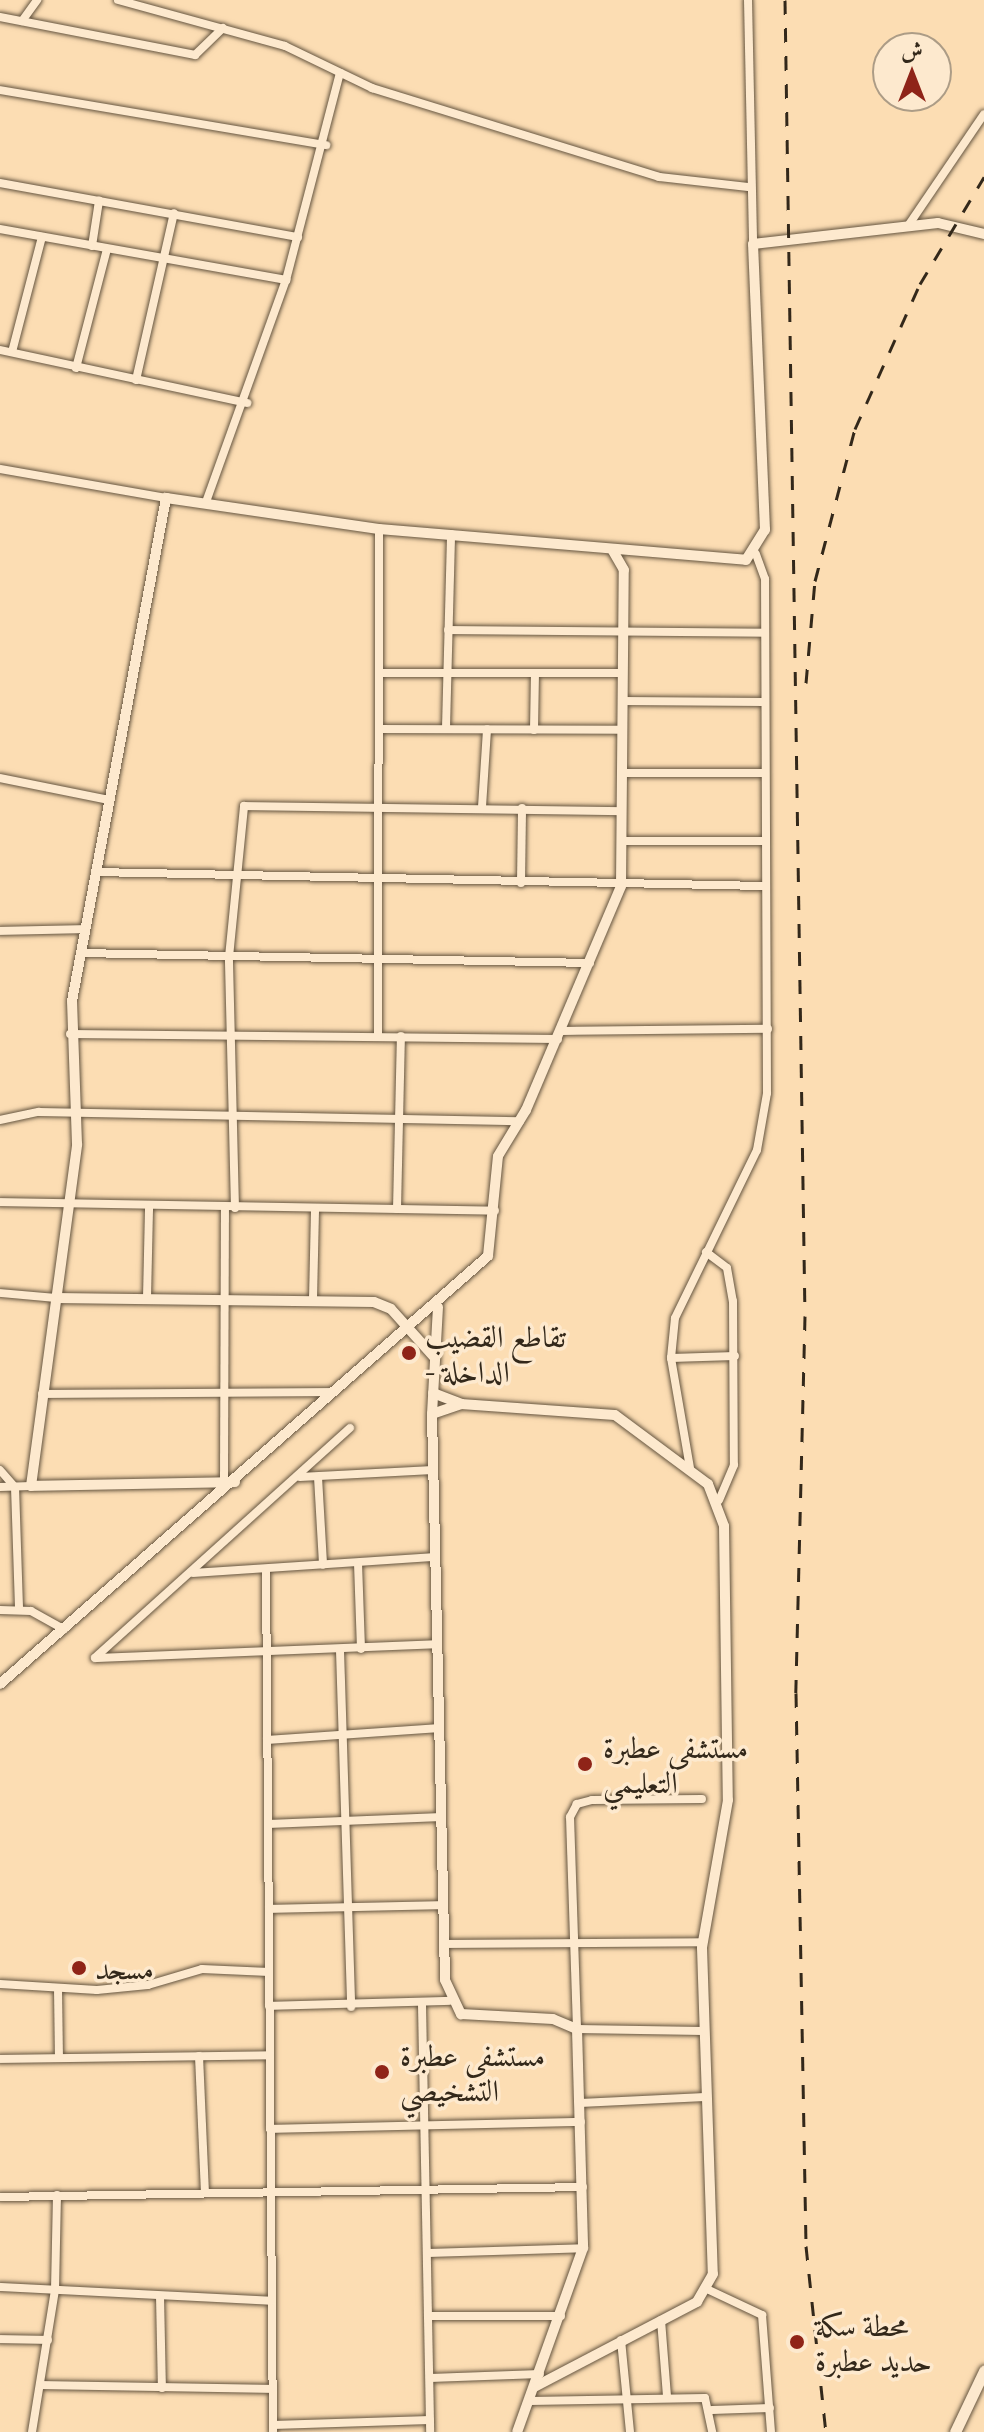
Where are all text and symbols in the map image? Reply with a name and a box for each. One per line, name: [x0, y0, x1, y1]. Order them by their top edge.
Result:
north arrow: [872, 32, 952, 112]
text: ش: [901, 34, 923, 66]
place label: تقاطع القضيب - الداخلة: [425, 1318, 566, 1388]
marker: تقاطع القضيب - الداخلة: [400, 1344, 418, 1362]
place label: مستشفى عطبرة التعليمي: [603, 1729, 748, 1800]
marker: مستشفى عطبرة التعليمي: [574, 1753, 596, 1775]
place label: مسجد: [95, 1950, 154, 1986]
marker: مسجد: [70, 1959, 88, 1977]
place label: مستشفى عطبرة التشخيصي: [400, 2037, 545, 2108]
marker: مستشفى عطبرة التشخيصي: [371, 2061, 393, 2083]
place label: محطة سكة حديد عطبرة: [815, 2307, 932, 2378]
marker: محطة سكة حديد عطبرة: [786, 2331, 808, 2353]

